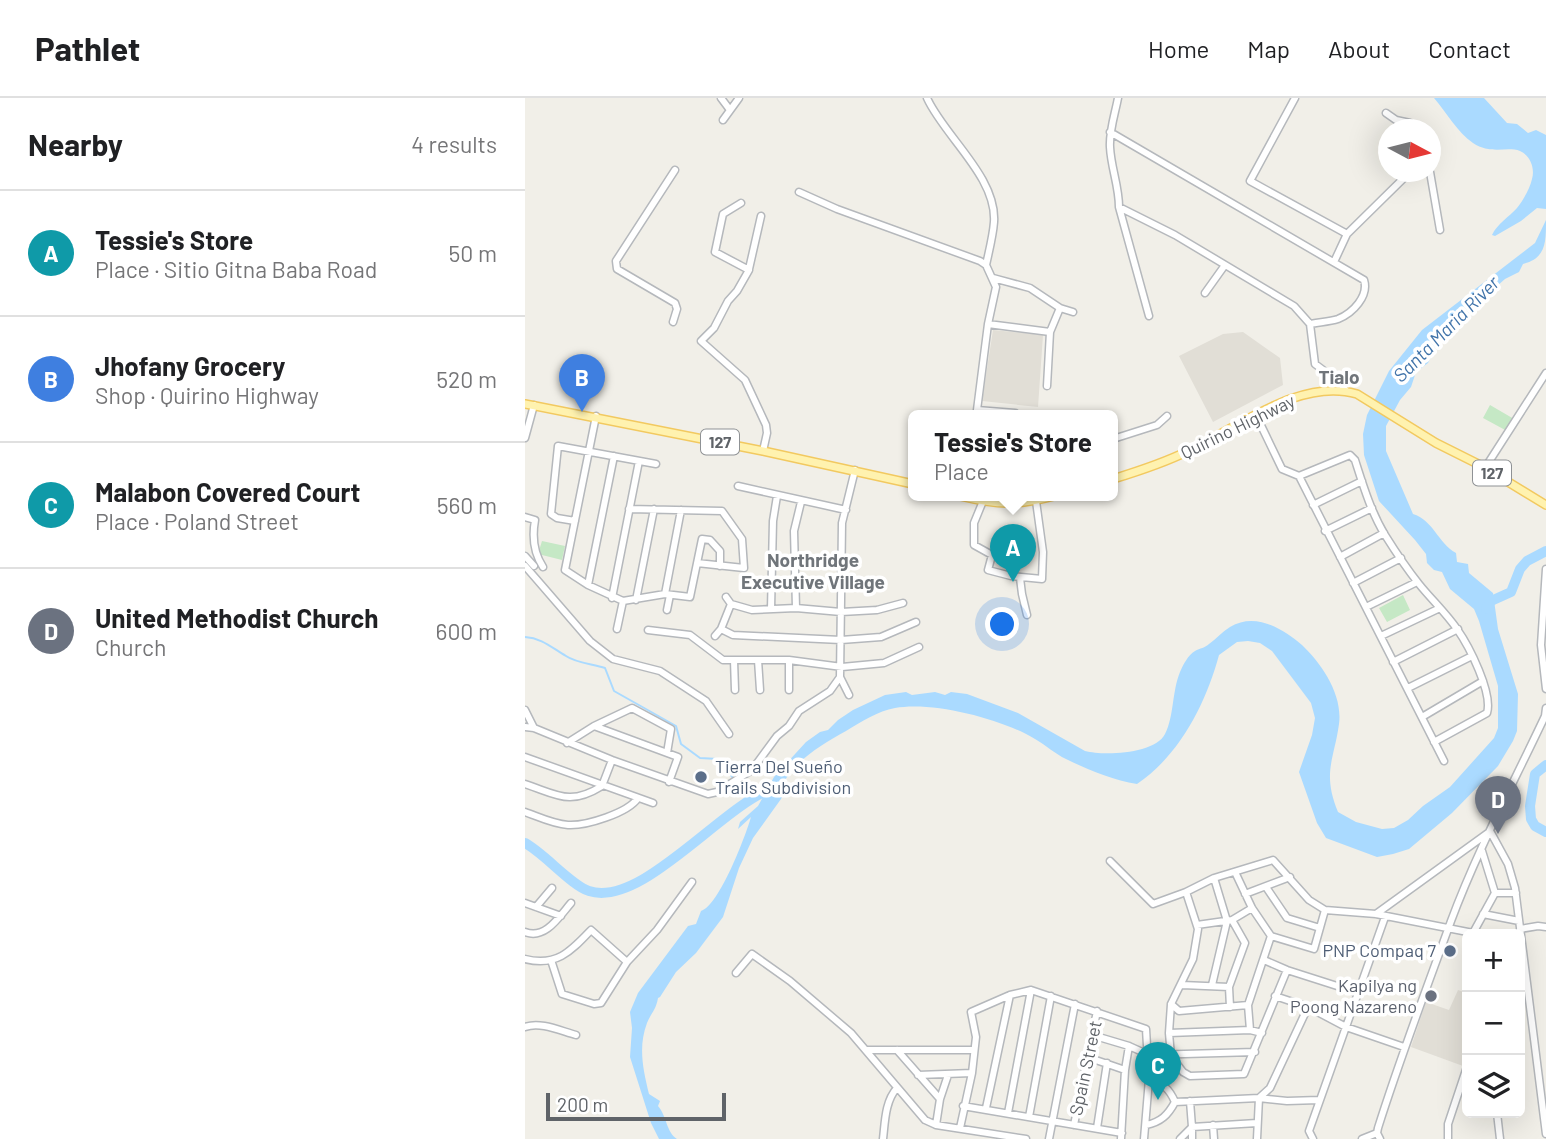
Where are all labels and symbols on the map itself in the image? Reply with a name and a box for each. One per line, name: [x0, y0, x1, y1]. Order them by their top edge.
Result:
north arrow: [1378, 119, 1441, 182]
water label: Santa Maria River: [1388, 270, 1504, 386]
pin: B: [559, 354, 605, 412]
district label: Tialo: [1318, 365, 1360, 388]
street label: Quirino Highway: [1177, 389, 1298, 463]
road number: 127: [701, 430, 739, 454]
road number: 127: [1473, 460, 1511, 486]
pin: A: [990, 524, 1036, 582]
district label: Northridge Executive Village: [741, 548, 885, 593]
your location: [985, 607, 1019, 641]
place label: Tierra Del Sueño Trails Subdivision: [715, 755, 851, 798]
marker: Tierra Del Sueño Trails Subdivision: [693, 769, 709, 785]
pin: D: [1475, 776, 1521, 834]
place label: PNP Compaq 7: [1322, 939, 1436, 961]
marker: PNP Compaq 7: [1442, 943, 1458, 959]
place label: Kapilya ng Poong Nazareno: [1290, 974, 1417, 1017]
marker: Kapilya ng Poong Nazareno: [1423, 988, 1439, 1004]
street label: Spain Street: [1064, 1018, 1106, 1117]
pin: C: [1135, 1042, 1181, 1100]
scale bar: [546, 1090, 726, 1122]

